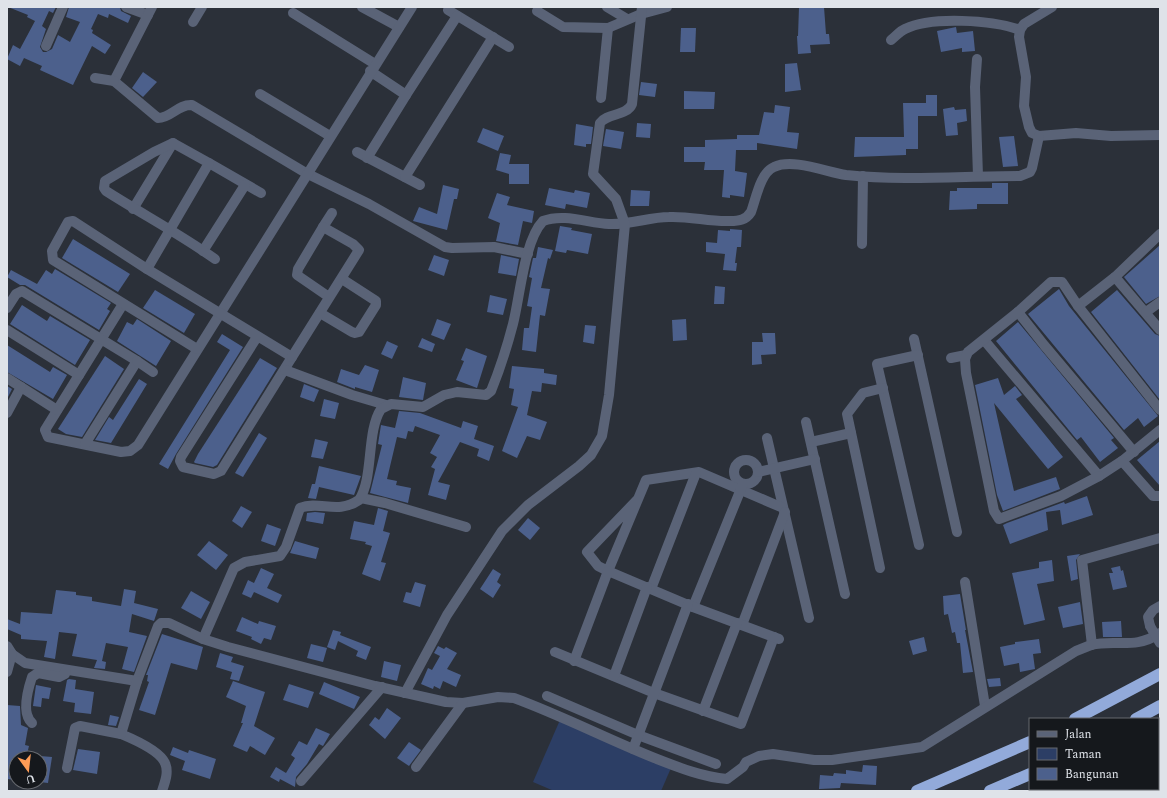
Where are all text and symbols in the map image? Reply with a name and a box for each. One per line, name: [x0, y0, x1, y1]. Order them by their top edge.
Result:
legend: [1029, 718, 1159, 790]
text: Jalan: [1065, 725, 1092, 744]
text: Taman: [1065, 745, 1102, 764]
north arrow: [8, 750, 48, 790]
text: Bangunan: [1065, 765, 1119, 784]
text: U: [24, 770, 37, 789]

